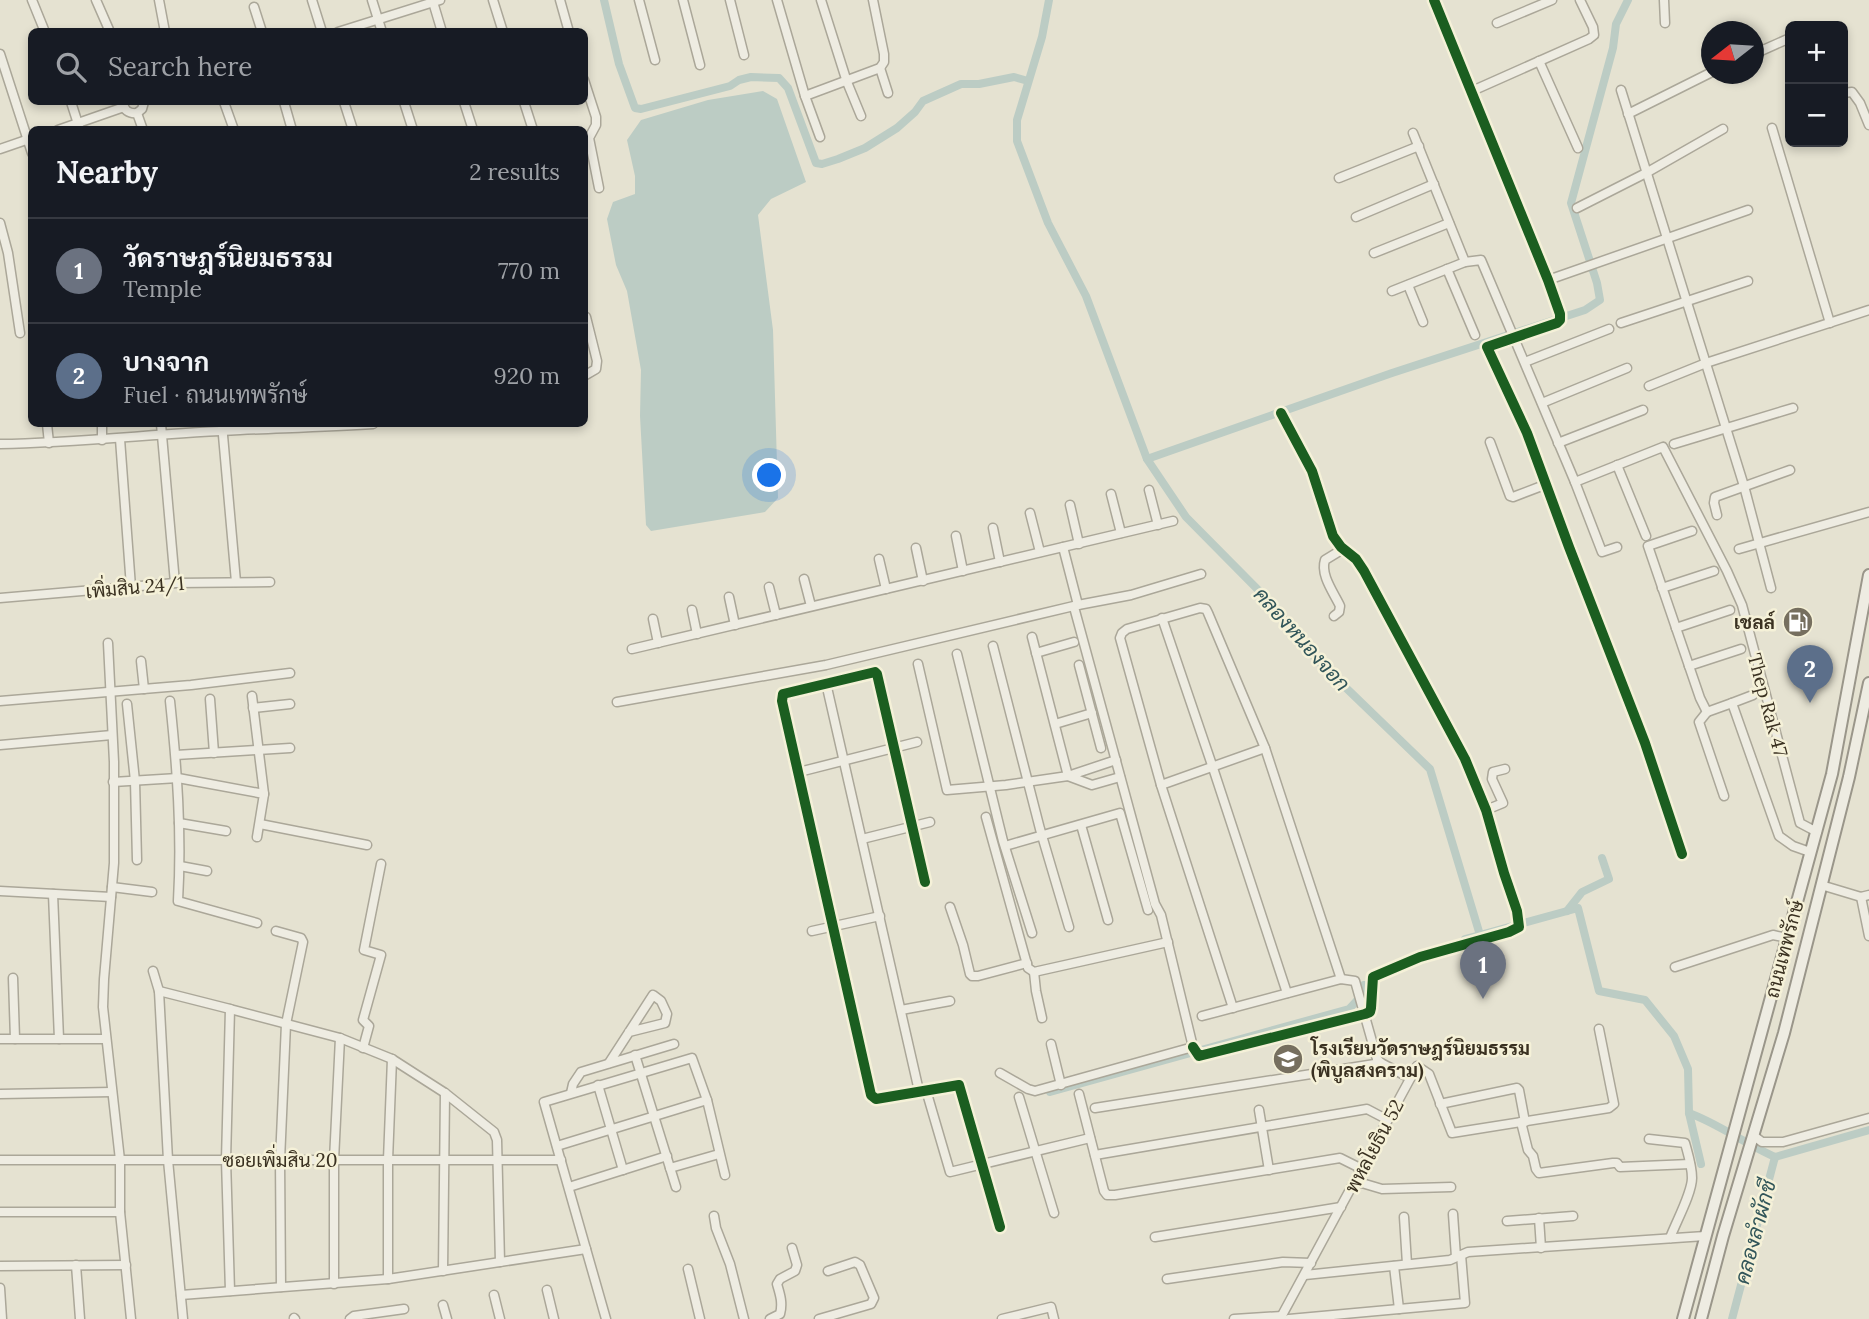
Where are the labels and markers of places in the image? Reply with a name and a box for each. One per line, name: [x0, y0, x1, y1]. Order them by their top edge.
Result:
fuel station icon: เชลล์: [1781, 605, 1815, 639]
place label: เชลล์: [1734, 610, 1776, 634]
pin: 2: [1787, 645, 1833, 703]
pin: 1: [1460, 941, 1506, 999]
place label: โรงเรียนวัดราษฎร์นิยมธรรม (พิบูลสงคราม): [1310, 1036, 1530, 1084]
school or university icon: โรงเรียนวัดราษฎร์นิยมธรรม (พิบูลสงคราม): [1271, 1042, 1305, 1076]

